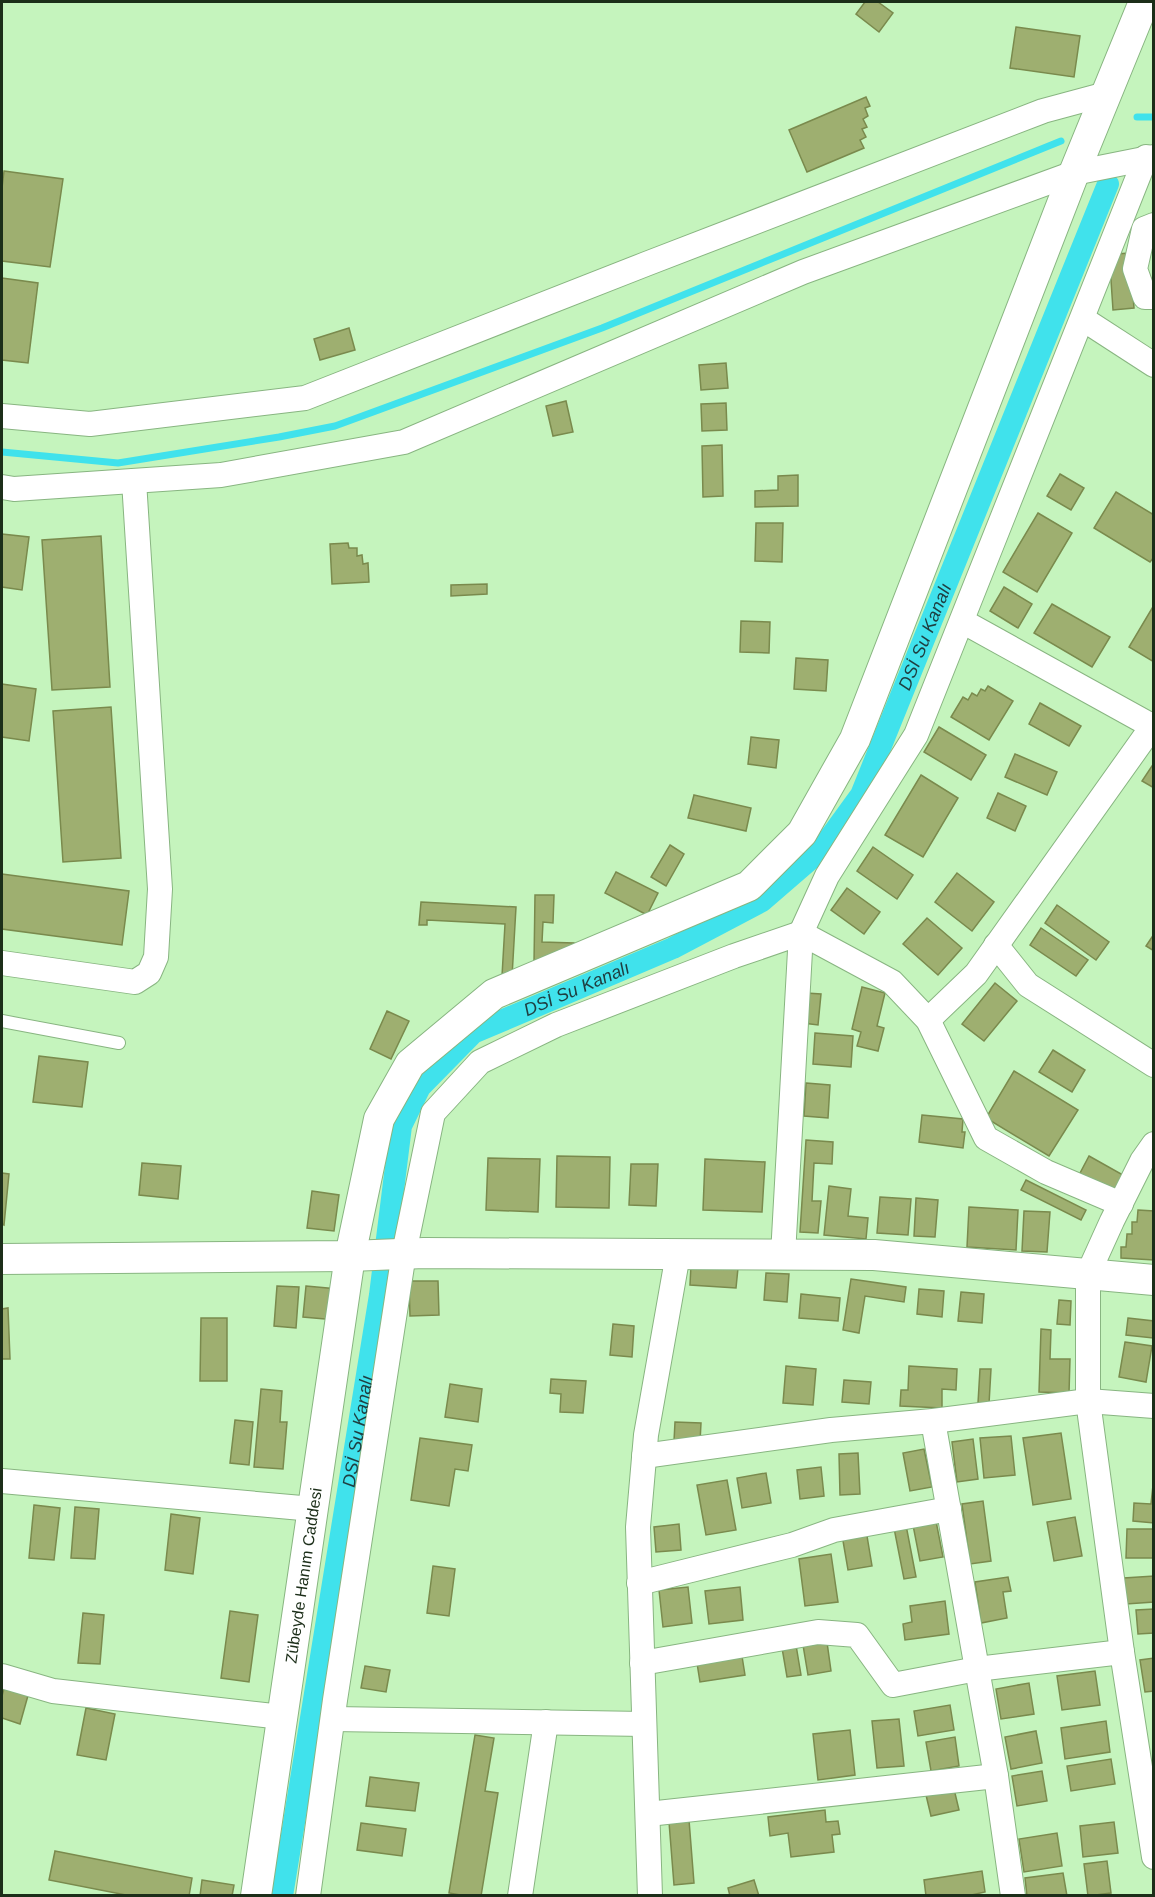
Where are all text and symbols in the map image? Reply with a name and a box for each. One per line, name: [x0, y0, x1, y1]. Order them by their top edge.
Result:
water label: DSİ Su Kanalı: [895, 580, 955, 693]
water label: DSİ Su Kanalı: [521, 958, 633, 1020]
water label: DSİ Su Kanalı: [339, 1374, 377, 1489]
street label: Zübeyde Hanım Caddesi: [282, 1487, 325, 1664]

